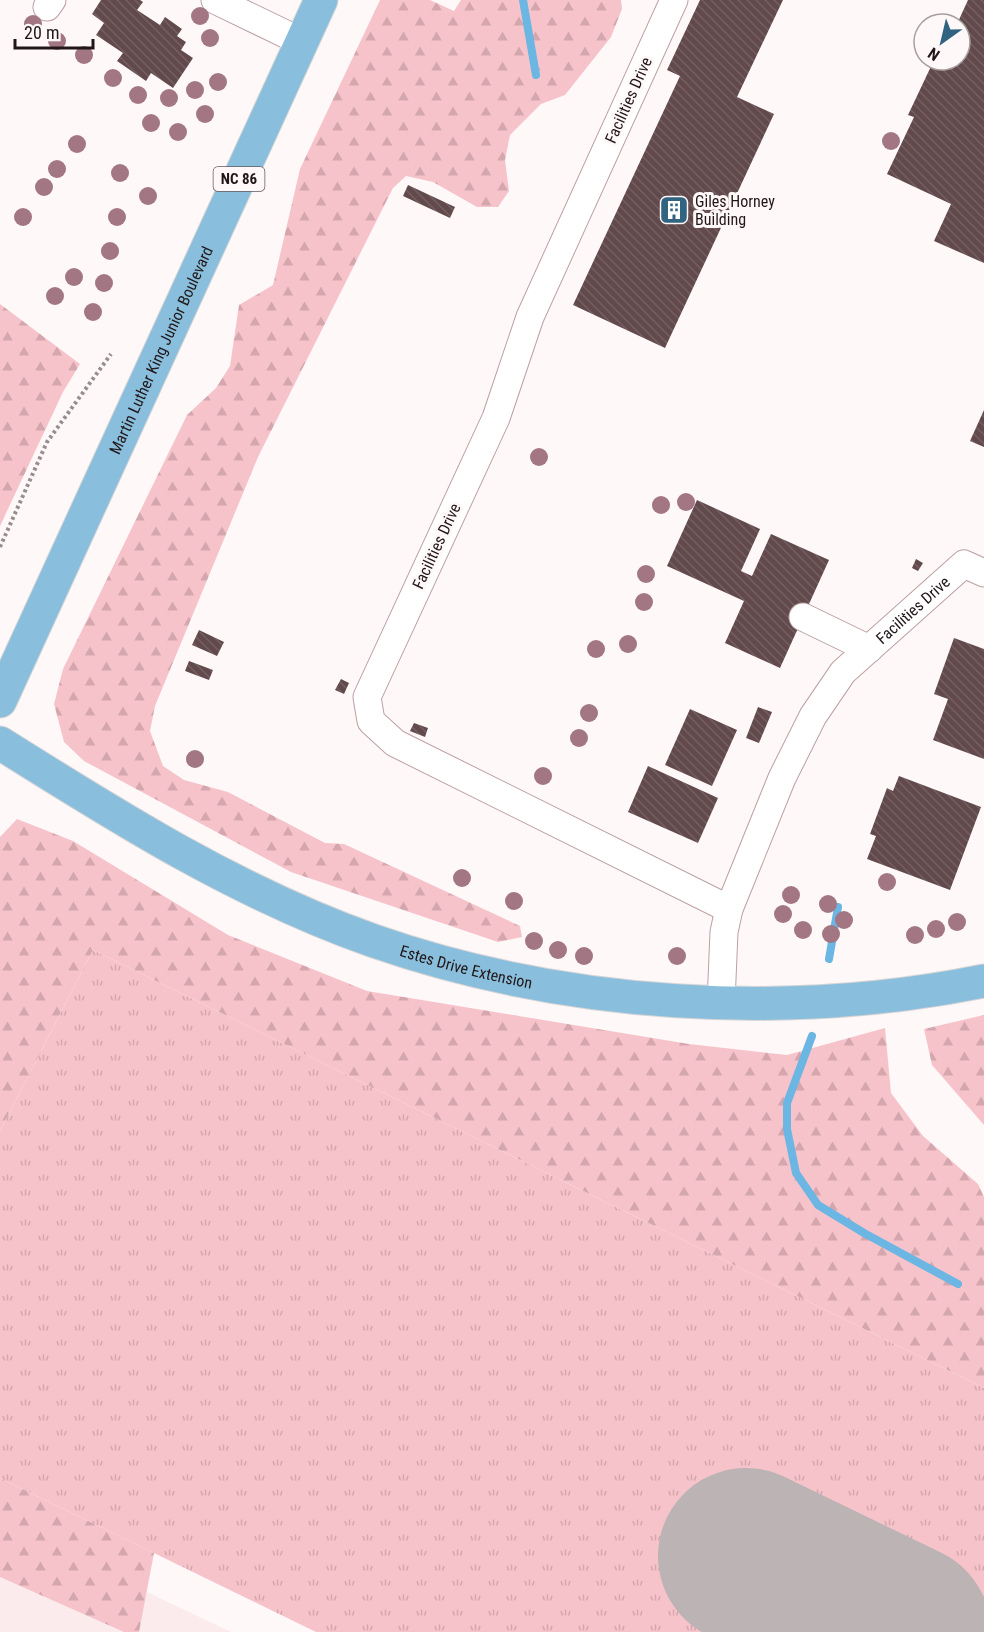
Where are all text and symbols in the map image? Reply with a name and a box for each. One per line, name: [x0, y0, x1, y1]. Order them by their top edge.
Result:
scale bar: [15, 12, 93, 50]
north arrow: [912, 12, 972, 72]
text: 20 m: [24, 22, 59, 43]
text: N: [925, 43, 943, 65]
street label: Facilities Drive: [601, 54, 656, 146]
road number: NC 86: [214, 167, 264, 191]
place label: Giles Horney Building: [695, 192, 775, 229]
building icon: Giles Horney Building: [658, 194, 690, 226]
street label: Martin Luther King Junior Boulevard: [105, 243, 217, 457]
street label: Facilities Drive: [408, 500, 465, 592]
street label: Facilities Drive: [872, 572, 954, 648]
street label: Estes Drive Extension: [398, 941, 534, 993]

